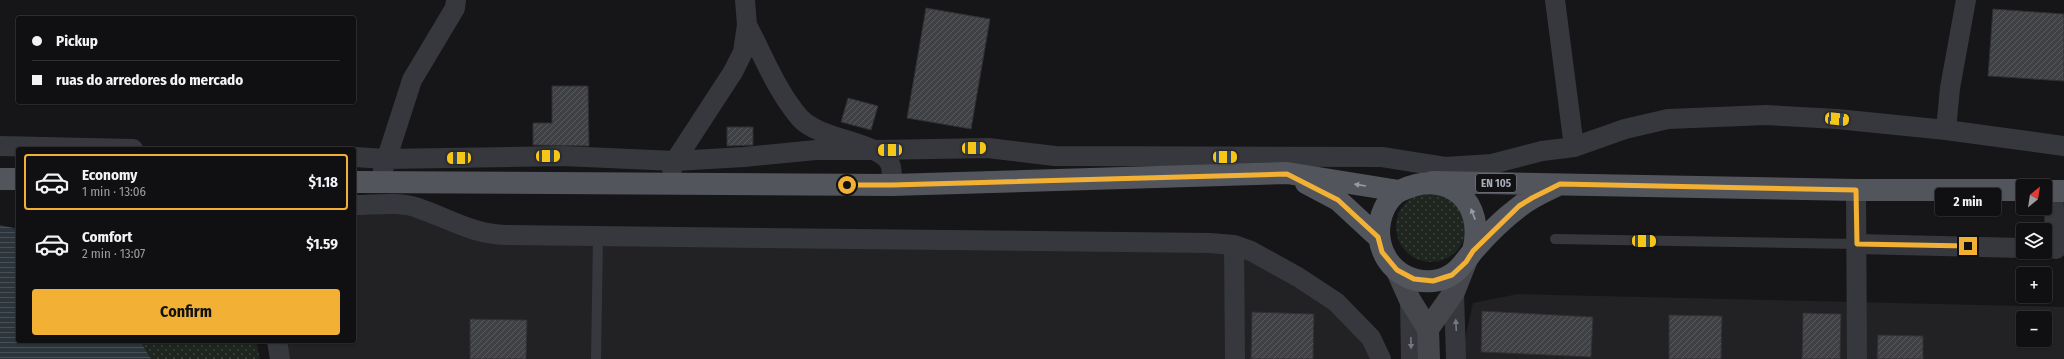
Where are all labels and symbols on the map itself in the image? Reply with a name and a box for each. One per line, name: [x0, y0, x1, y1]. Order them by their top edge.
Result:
car: [1824, 112, 1850, 126]
car: [962, 142, 986, 154]
car: [878, 144, 902, 156]
car: [536, 150, 560, 162]
car: [1213, 151, 1237, 163]
car: [447, 152, 471, 164]
road number: EN 105: [1476, 174, 1516, 192]
route start: [838, 176, 856, 194]
north arrow: [2016, 179, 2052, 215]
one-way arrow: [1354, 182, 1366, 188]
callout: 2 min: [1935, 188, 2001, 216]
one-way arrow: [1469, 207, 1475, 219]
car: [1632, 235, 1656, 247]
route end: [1959, 237, 1977, 255]
one-way arrow: [1452, 319, 1459, 331]
one-way arrow: [1407, 337, 1414, 349]

